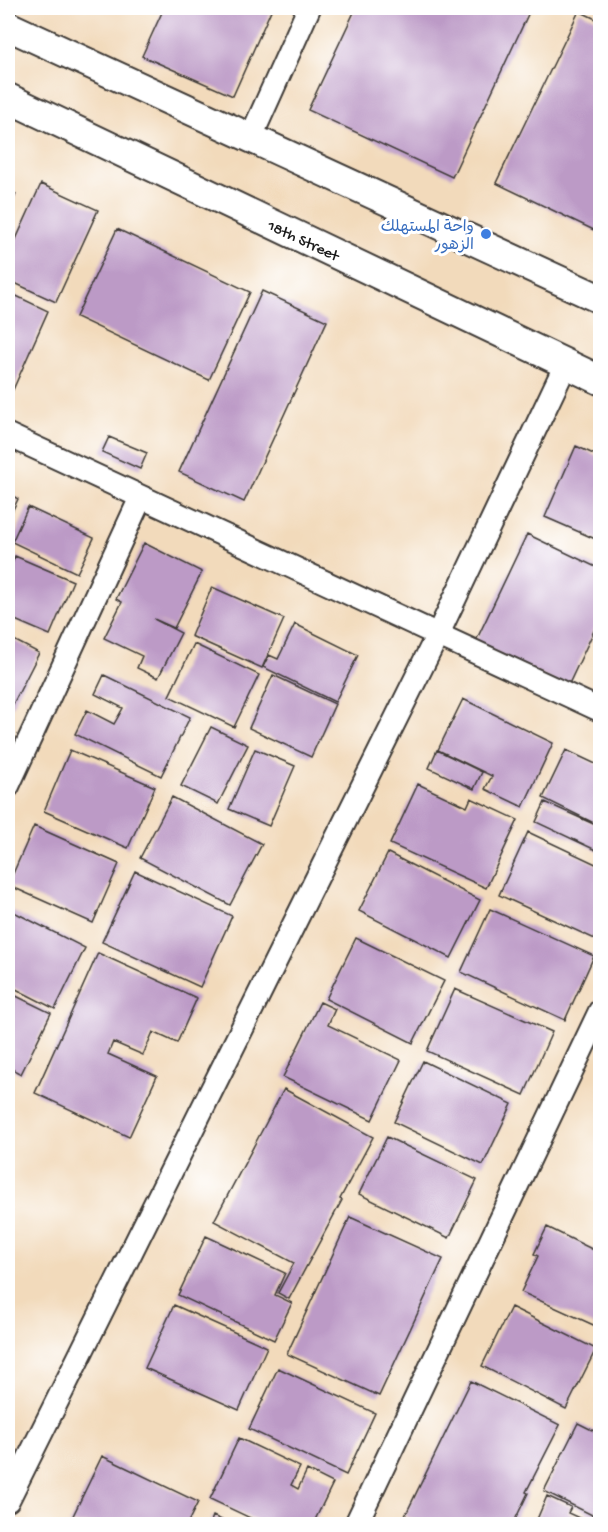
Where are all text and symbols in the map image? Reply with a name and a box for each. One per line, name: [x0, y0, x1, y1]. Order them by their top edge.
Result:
street label: 18th Street: [263, 217, 343, 268]
place label: واحة المستهلك الزهور: [381, 218, 474, 256]
marker: واحة المستهلك الزهور: [479, 227, 493, 241]

